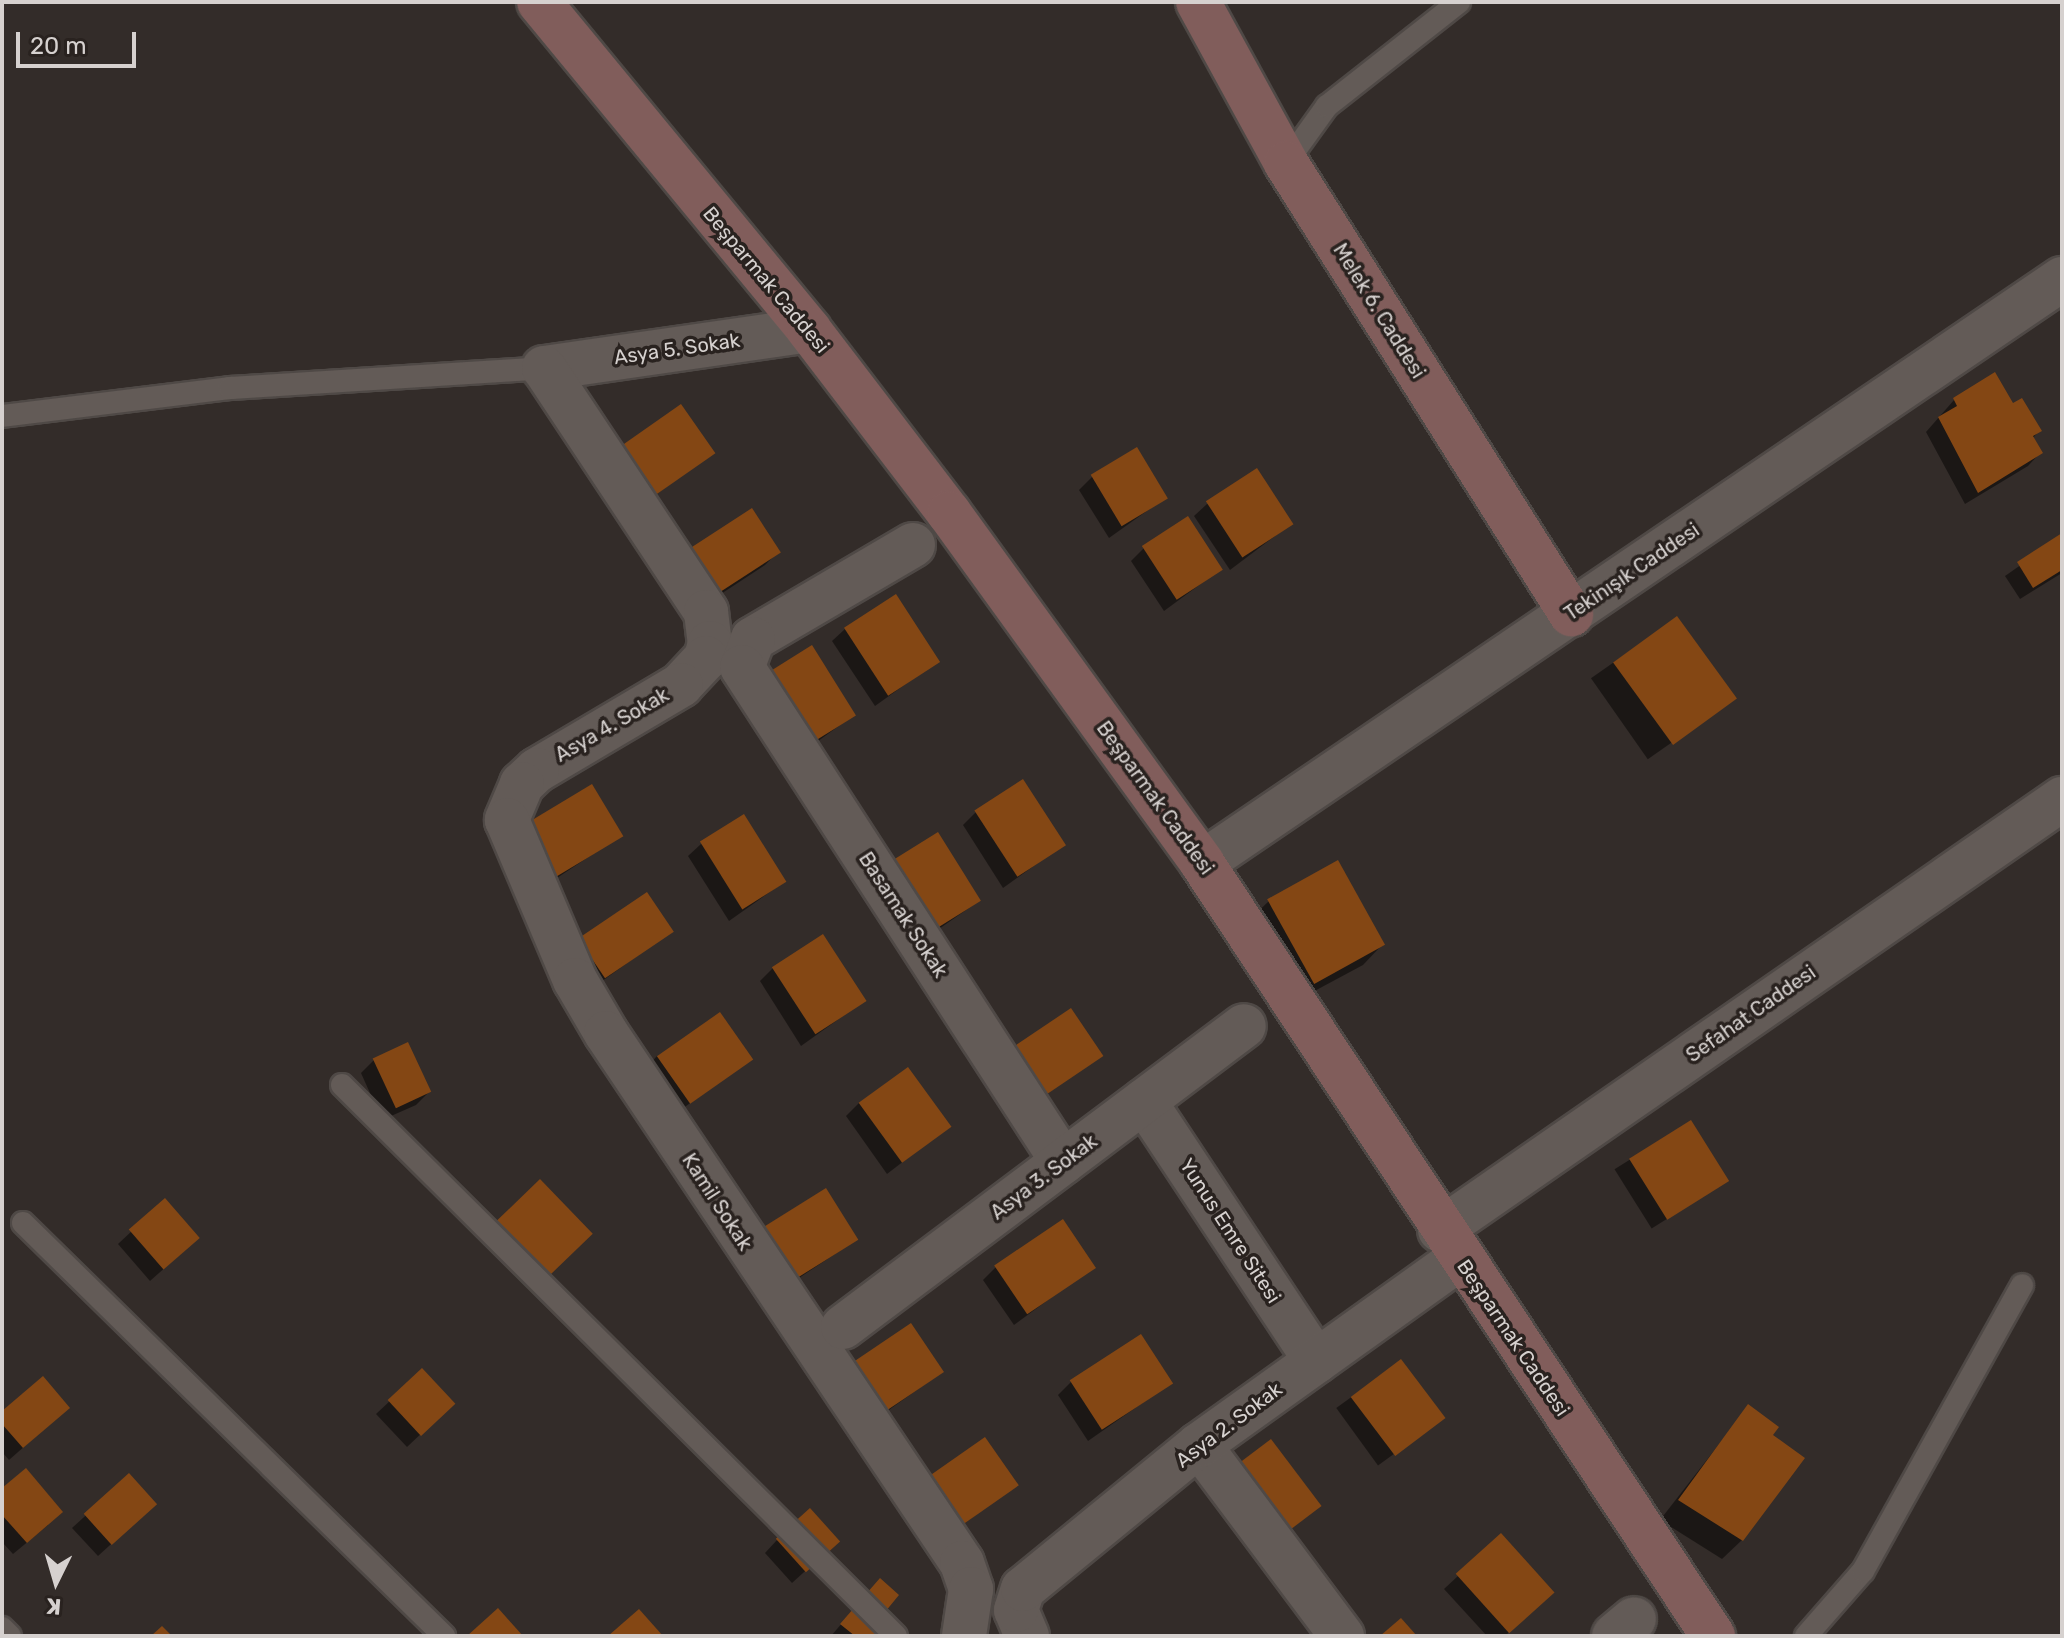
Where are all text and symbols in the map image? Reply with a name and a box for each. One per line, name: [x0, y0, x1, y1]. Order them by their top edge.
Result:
scale bar: [20, 16, 140, 66]
text: 20 m: [30, 32, 87, 60]
street label: Beşparmak Caddesi: [698, 202, 834, 358]
street label: Melek 6. Caddesi: [1328, 239, 1430, 383]
street label: Asya 5. Sokak: [613, 328, 741, 370]
street label: Tekinışık Caddesi: [1560, 518, 1704, 626]
street label: Asya 4. Sokak: [551, 683, 673, 767]
street label: Beşparmak Caddesi: [1091, 717, 1219, 879]
street label: Basamak Sokak: [853, 848, 953, 982]
street label: Sefahat Caddesi: [1682, 960, 1820, 1068]
street label: Asya 3. Sokak: [986, 1129, 1102, 1225]
street label: Kamil Sokak: [677, 1149, 757, 1255]
street label: Yunus Emre Sitesi: [1174, 1154, 1286, 1308]
street label: Beşparmak Caddesi: [1452, 1255, 1574, 1421]
street label: Asya 2. Sokak: [1171, 1377, 1287, 1473]
north arrow: [16, 1542, 96, 1622]
text: K: [45, 1592, 62, 1620]

